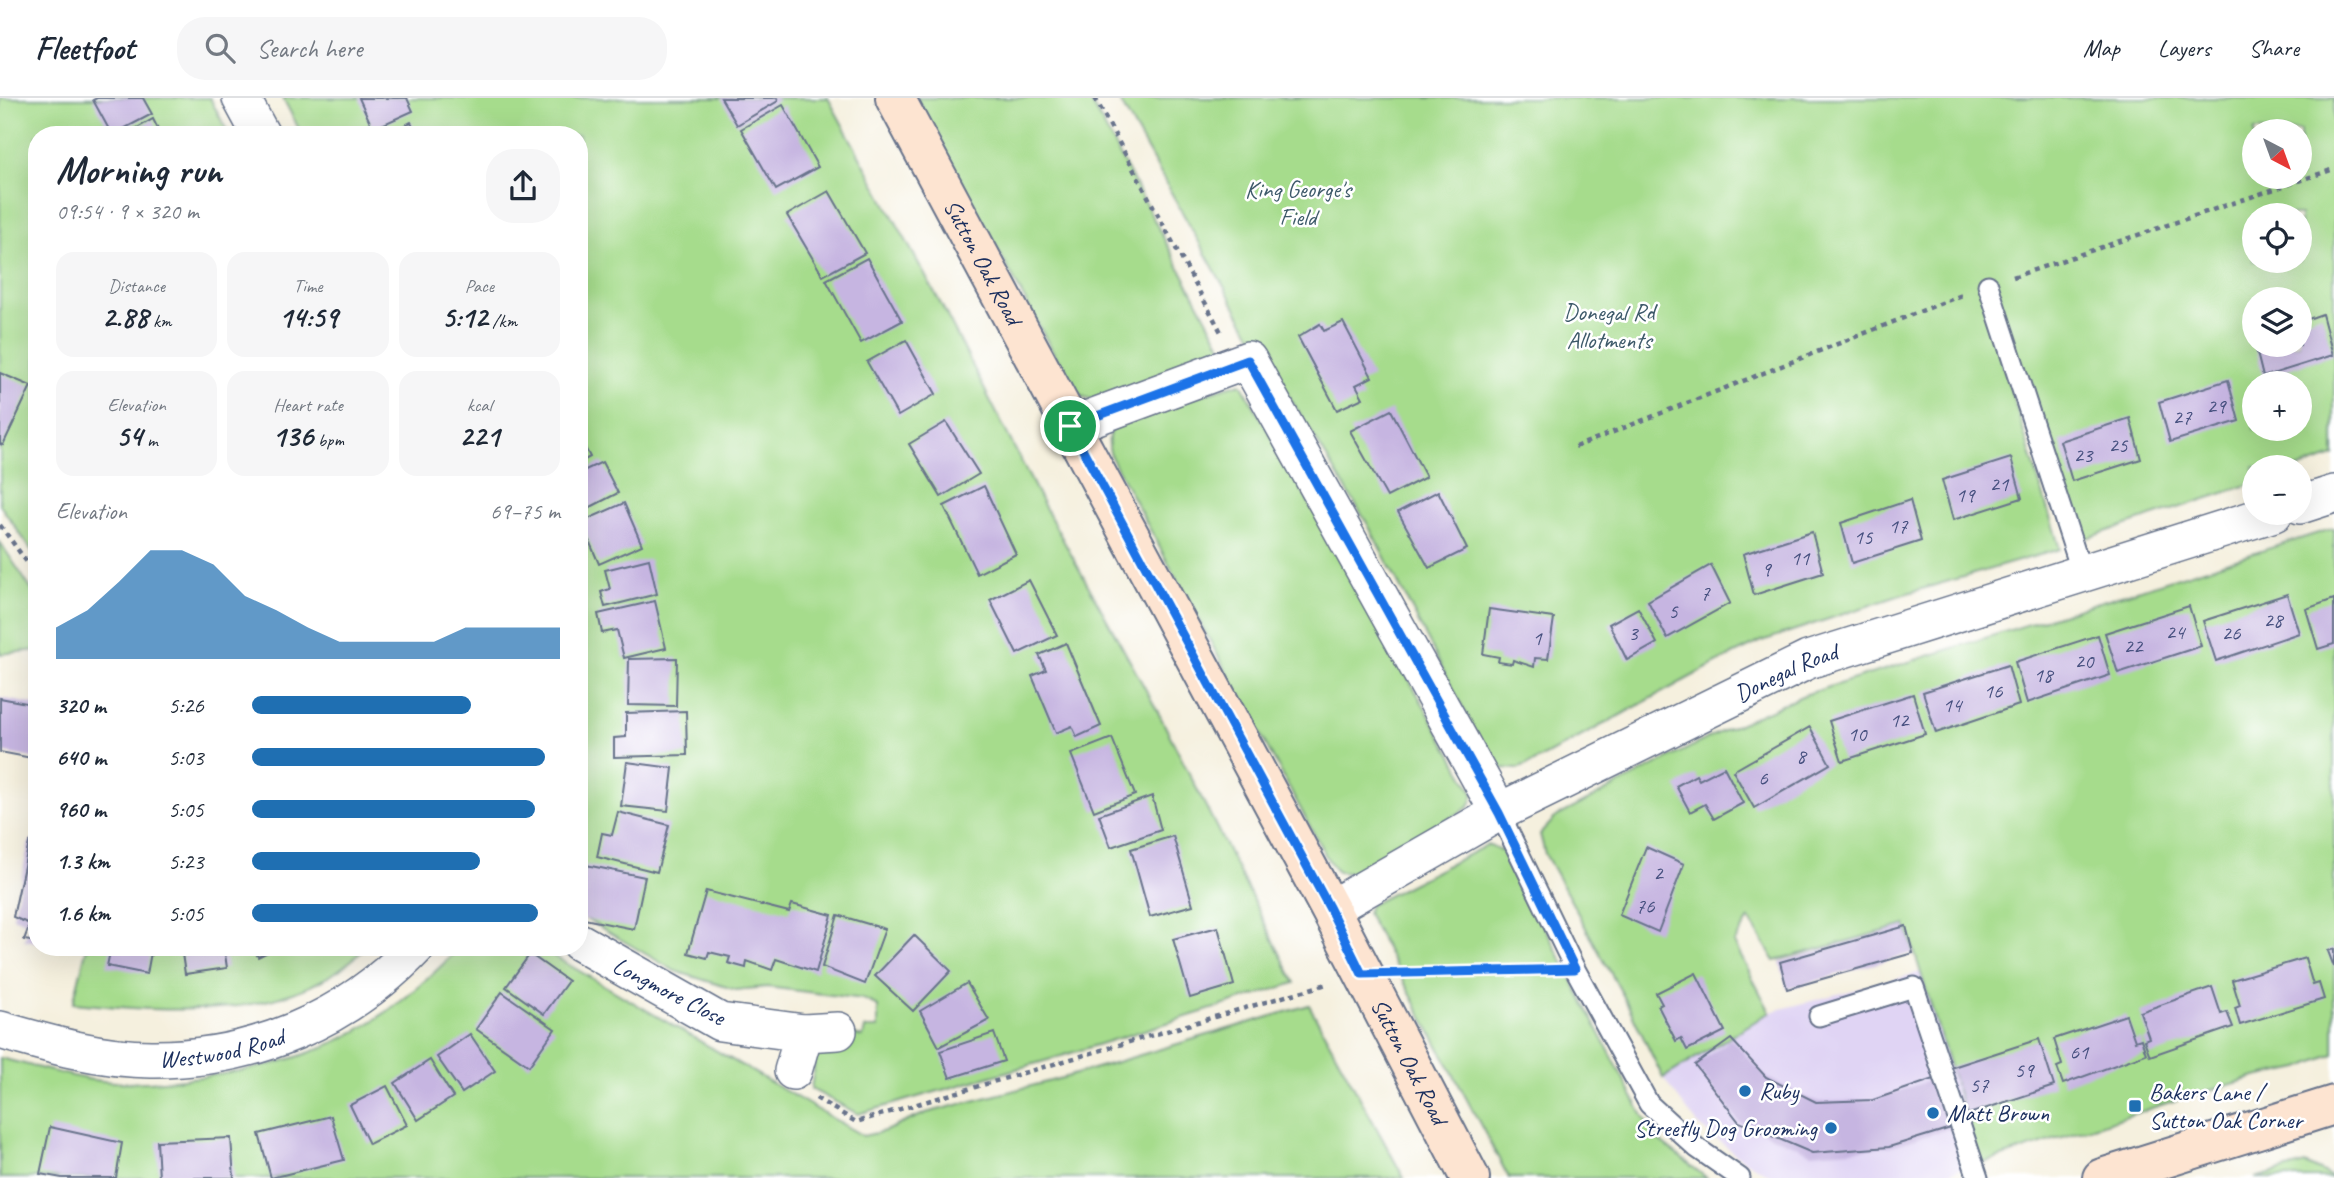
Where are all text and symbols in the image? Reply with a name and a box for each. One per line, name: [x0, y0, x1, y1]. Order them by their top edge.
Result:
search box: [177, 17, 667, 80]
text: Fleetfoot: [35, 27, 135, 69]
icon: search: [201, 29, 239, 67]
text: Search here: [257, 32, 363, 65]
text: Map: [2083, 33, 2120, 63]
text: Layers: [2158, 33, 2211, 63]
text: Share: [2249, 33, 2299, 63]
north arrow: [2242, 119, 2312, 189]
map controls: [2242, 119, 2312, 525]
text: Morning run: [56, 147, 222, 194]
button: share: [486, 149, 560, 223]
park label: King George's Field: [1245, 174, 1354, 232]
street label: Sutton Oak Road: [937, 194, 1030, 333]
text: 09:54 · 9 × 320 m: [56, 197, 199, 226]
button: locate: [2242, 203, 2312, 273]
text: Distance: [108, 274, 165, 298]
text: Time: [293, 274, 323, 298]
text: Pace: [465, 274, 494, 298]
button: layers: [2242, 287, 2312, 357]
park label: Donegal Rd Allotments: [1563, 297, 1658, 355]
text: 2.88: [102, 298, 148, 336]
text: 14:59: [278, 298, 338, 336]
text: 5:12: [442, 298, 488, 336]
text: km: [148, 309, 171, 333]
text: /km: [488, 309, 517, 333]
button: +: [2242, 371, 2312, 441]
text: Elevation: [107, 393, 166, 417]
text: Heart rate: [273, 393, 343, 417]
text: kcal: [467, 393, 492, 417]
house number: 29: [2207, 393, 2227, 419]
pin: [1040, 396, 1100, 456]
house number: 27: [2173, 404, 2193, 430]
icon: arrive: [1051, 407, 1089, 445]
text: 54: [116, 417, 142, 455]
text: 136: [272, 417, 313, 455]
text: 221: [459, 417, 500, 455]
text: m: [142, 428, 158, 452]
text: bpm: [313, 428, 344, 452]
house number: 25: [2109, 432, 2129, 458]
house number: 23: [2074, 442, 2094, 468]
button: −: [2242, 455, 2312, 525]
house number: 21: [1990, 471, 2010, 497]
house number: 19: [1956, 482, 1976, 508]
text: Elevation: [56, 497, 127, 526]
text: 69–75 m: [490, 497, 560, 526]
house number: 17: [1889, 513, 1909, 539]
house number: 15: [1854, 524, 1874, 550]
house number: 11: [1791, 545, 1811, 571]
house number: 9: [1761, 556, 1772, 582]
house number: 7: [1700, 580, 1711, 606]
house number: 5: [1668, 598, 1679, 624]
house number: 28: [2264, 607, 2285, 633]
house number: 24: [2166, 619, 2187, 645]
house number: 3: [1628, 620, 1639, 646]
house number: 26: [2222, 620, 2241, 646]
house number: 1: [1532, 625, 1543, 651]
house number: 22: [2124, 633, 2144, 659]
street label: Donegal Road: [1730, 636, 1844, 709]
house number: 20: [2075, 648, 2095, 674]
house number: 18: [2034, 662, 2055, 688]
house number: 16: [1984, 678, 2003, 704]
text: 320 m: [56, 691, 106, 720]
text: 5:26: [168, 691, 204, 720]
house number: 14: [1943, 692, 1964, 718]
house number: 12: [1890, 707, 1910, 733]
house number: 10: [1848, 721, 1868, 747]
text: 640 m: [56, 743, 106, 772]
text: 5:03: [168, 743, 204, 772]
house number: 8: [1796, 743, 1808, 769]
house number: 6: [1758, 765, 1768, 791]
text: 960 m: [56, 795, 106, 824]
text: 5:05: [168, 795, 204, 824]
text: 1.3 km: [56, 847, 110, 876]
text: 5:23: [168, 847, 204, 876]
house number: 2: [1653, 860, 1664, 886]
house number: 76: [1636, 893, 1655, 919]
text: 1.6 km: [56, 899, 110, 928]
text: 5:05: [168, 899, 204, 928]
street label: Longmore Close: [608, 950, 732, 1033]
street label: Sutton Oak Road: [1364, 993, 1456, 1132]
street label: Westwood Road: [159, 1020, 292, 1074]
house number: 61: [2070, 1039, 2090, 1065]
house number: 59: [2015, 1057, 2035, 1083]
house number: 57: [1970, 1072, 1990, 1098]
place label: Ruby: [1759, 1076, 1800, 1106]
place label: Bakers Lane / Sutton Oak Corner: [2149, 1077, 2304, 1135]
marker: Ruby: [1737, 1083, 1753, 1099]
place label: Matt Brown: [1947, 1098, 2049, 1128]
marker: Bakers Lane / Sutton Oak Corner: [2127, 1098, 2143, 1114]
marker: Matt Brown: [1925, 1105, 1941, 1121]
place label: Streetly Dog Grooming: [1634, 1113, 1818, 1143]
marker: Streetly Dog Grooming: [1823, 1120, 1839, 1136]

